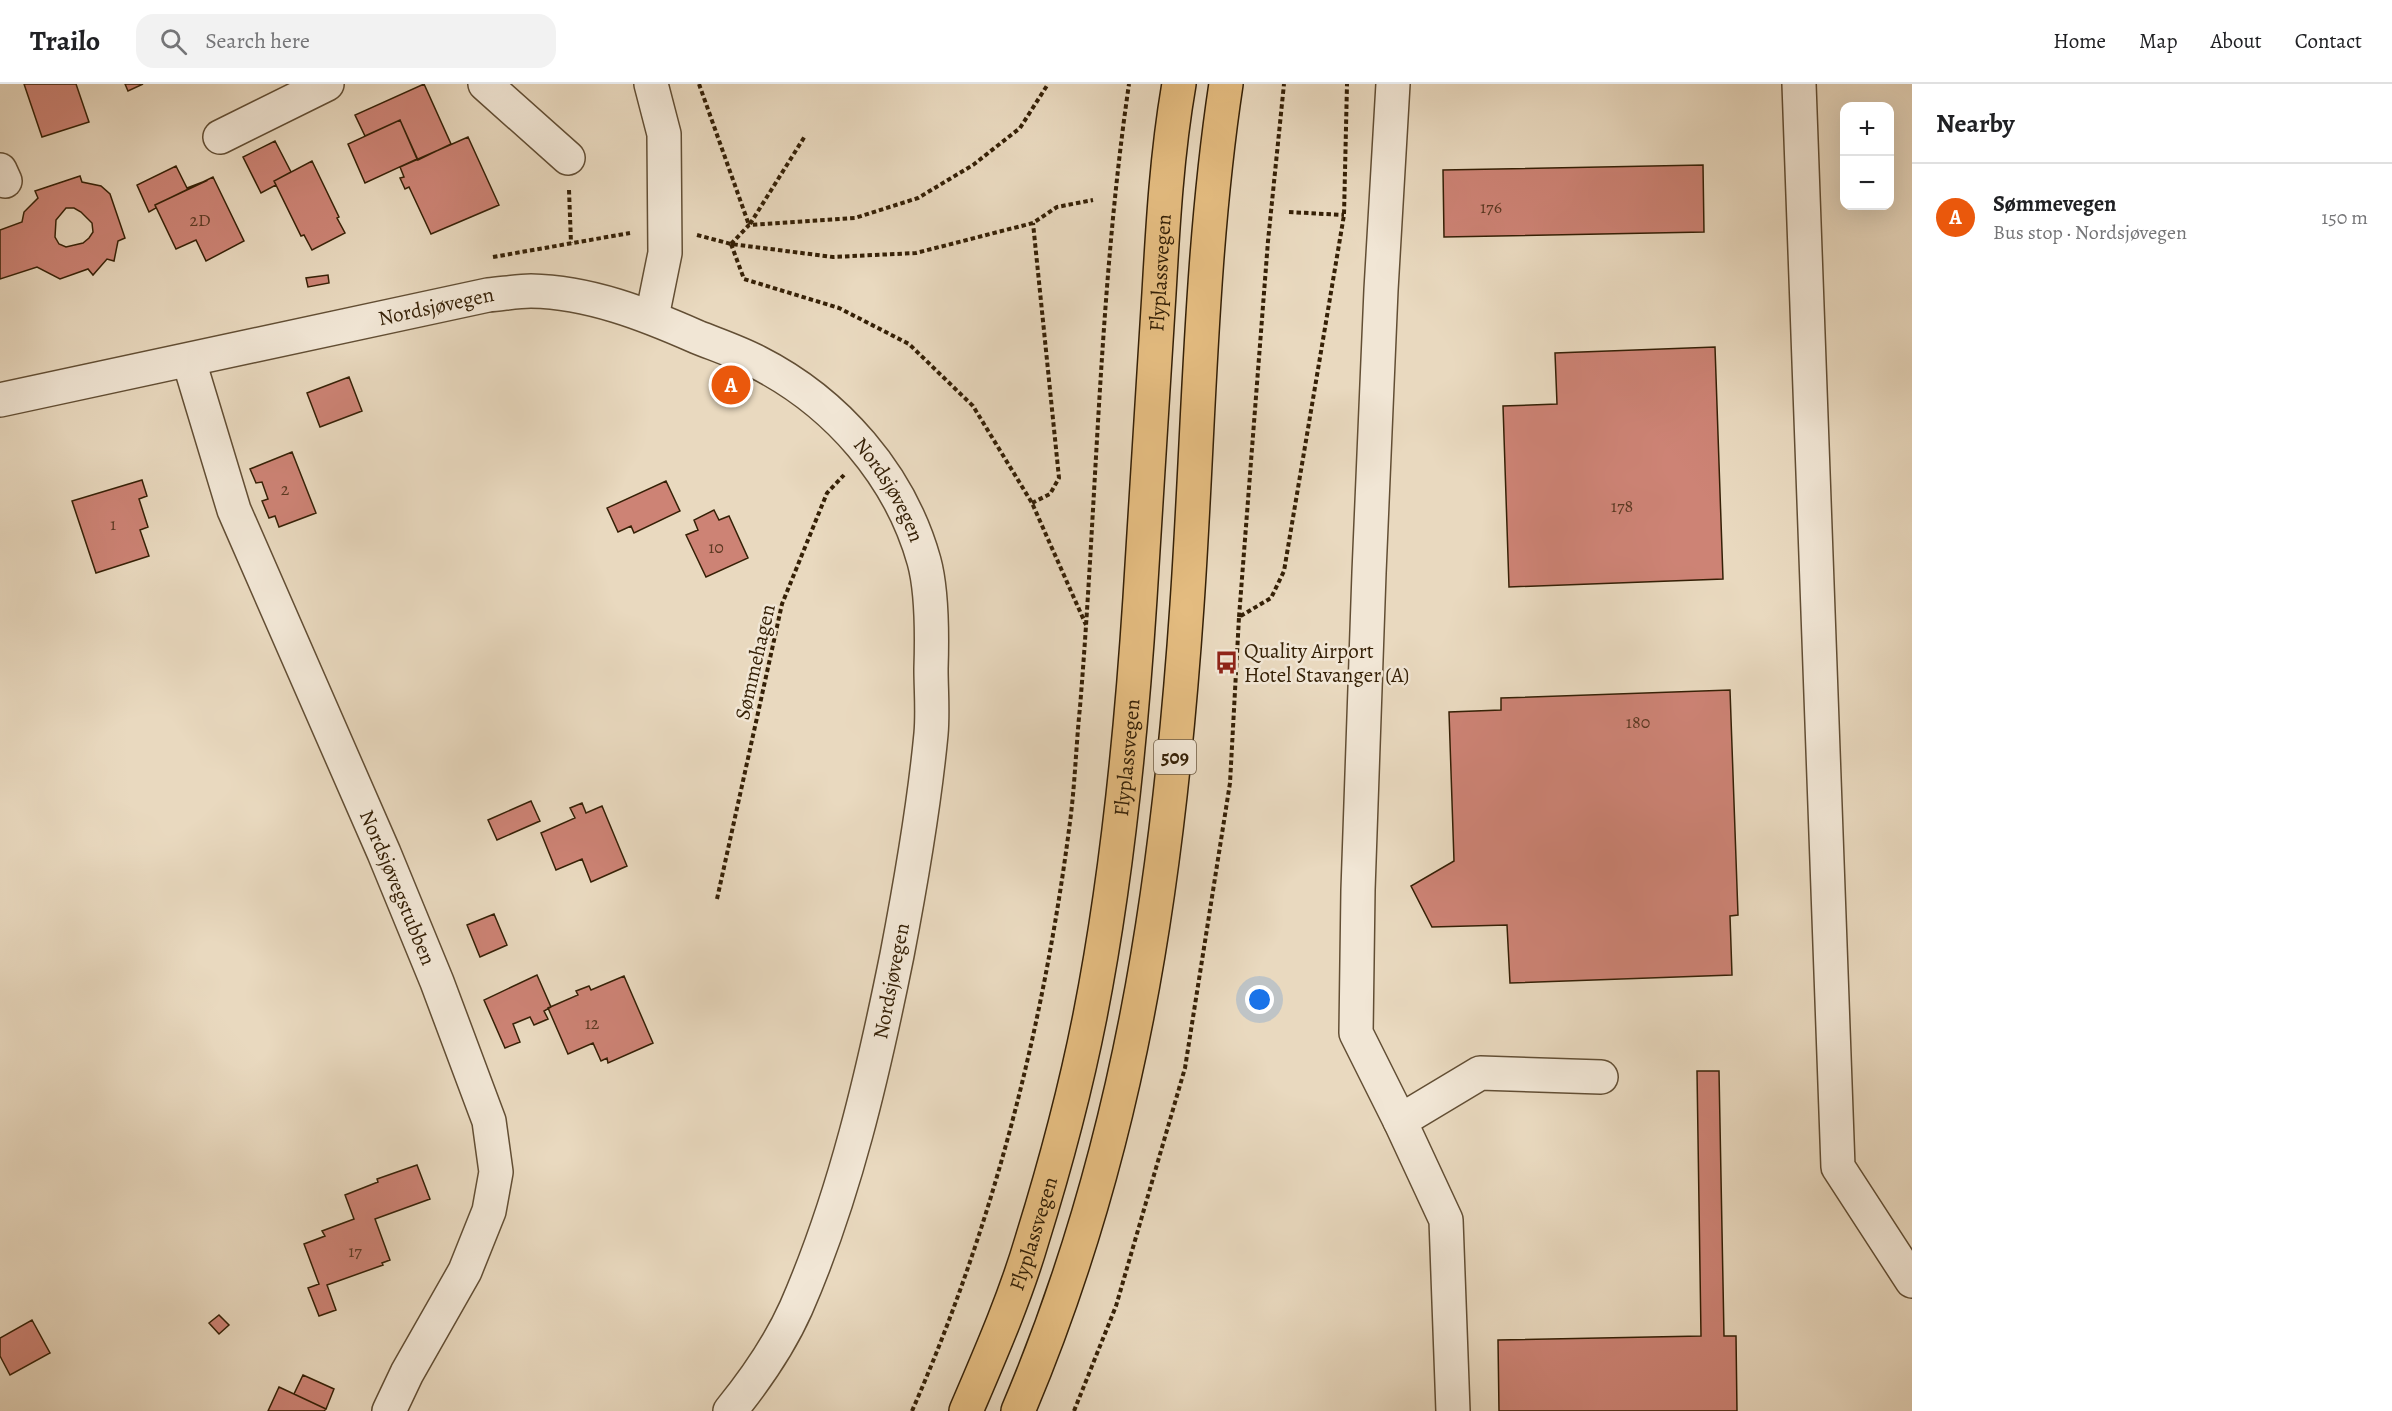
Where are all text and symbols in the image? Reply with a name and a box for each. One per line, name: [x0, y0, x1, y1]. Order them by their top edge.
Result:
search box: [136, 14, 556, 68]
text: Trailo: [30, 22, 100, 60]
icon: search: [157, 25, 190, 58]
text: Search here: [205, 26, 310, 56]
text: Home: [2053, 27, 2106, 55]
text: Map: [2139, 27, 2177, 55]
text: About: [2210, 27, 2262, 55]
text: Contact: [2295, 27, 2362, 55]
map controls: [1840, 102, 1894, 210]
button: +: [1840, 102, 1894, 156]
text: Nearby: [1936, 106, 2015, 141]
button: −: [1840, 156, 1894, 210]
text: Sømmevegen: [1993, 189, 2116, 219]
house number: 176: [1480, 195, 1502, 219]
text: A: [1949, 204, 1962, 231]
text: 150 m: [2321, 204, 2368, 231]
house number: 2D: [189, 208, 211, 232]
street label: Flyplassvegen: [1142, 213, 1178, 333]
text: Bus stop · Nordsjøvegen: [1993, 219, 2187, 246]
street label: Nordsjøvegen: [375, 280, 497, 332]
pin: A: [712, 362, 750, 408]
street label: Nordsjøvegen: [847, 431, 931, 546]
house number: 2: [281, 477, 290, 501]
house number: 178: [1611, 494, 1633, 518]
house number: 1: [110, 512, 116, 536]
house number: 10: [708, 535, 724, 559]
street label: Sømmehagen: [728, 601, 782, 723]
place label: Quality Airport Hotel Stavanger (A): [1244, 637, 1409, 689]
bus stop icon: Quality Airport Hotel Stavanger (A): [1213, 650, 1239, 676]
street label: Flyplassvegen: [1107, 698, 1146, 818]
house number: 180: [1626, 710, 1650, 734]
road number: 509: [1154, 740, 1196, 774]
street label: Nordsjøvegstubben: [353, 805, 443, 969]
street label: Nordsjøvegen: [866, 921, 916, 1041]
your location: [1245, 985, 1274, 1014]
house number: 12: [585, 1011, 600, 1035]
street label: Flyplassvegen: [1002, 1173, 1064, 1294]
house number: 17: [348, 1239, 362, 1263]

